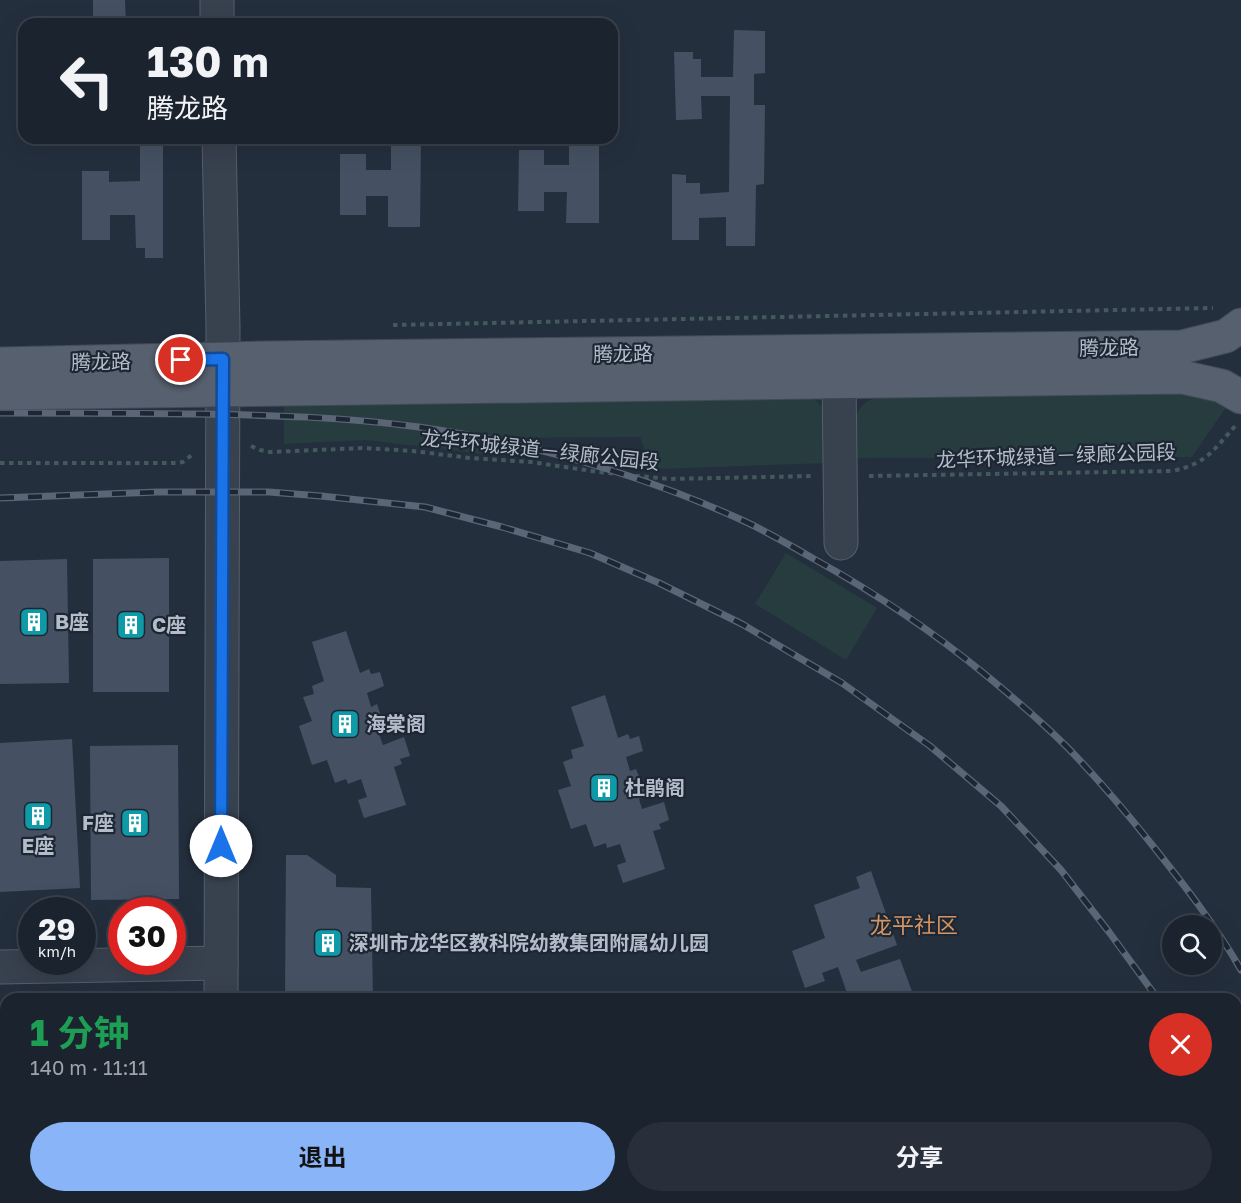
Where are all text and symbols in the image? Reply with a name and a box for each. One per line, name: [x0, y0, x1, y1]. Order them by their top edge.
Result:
text: 130 m: [147, 36, 269, 86]
icon: left: [48, 42, 126, 120]
text: 腾龙路: [147, 92, 228, 124]
pin: [155, 334, 206, 385]
street label: 腾龙路: [1079, 334, 1139, 360]
street label: 腾龙路: [593, 340, 653, 366]
icon: arrive: [164, 343, 197, 376]
street label: 腾龙路: [71, 348, 131, 374]
street label: 龙华环城绿道－绿廊公园段: [420, 425, 661, 473]
street label: 龙华环城绿道－绿廊公园段: [936, 439, 1176, 471]
building icon: B座: [18, 606, 50, 638]
place label: B座: [55, 609, 89, 633]
building icon: C座: [115, 609, 147, 641]
place label: C座: [152, 612, 186, 636]
building icon: 海棠阁: [329, 708, 361, 740]
place label: 海棠阁: [366, 711, 426, 735]
building icon: 杜鹃阁: [588, 772, 620, 804]
place label: 杜鹃阁: [625, 775, 685, 799]
building icon: E座: [22, 800, 54, 832]
building icon: F座: [119, 807, 151, 839]
place label: F座: [82, 810, 114, 834]
position arrow: [189, 814, 253, 878]
place label: E座: [22, 833, 54, 857]
speed limit sign: 30: [108, 897, 186, 975]
text: 29: [38, 911, 76, 947]
district label: 龙平社区: [870, 911, 958, 938]
map controls: [1162, 915, 1222, 975]
button: search: [1162, 915, 1222, 975]
building icon: 深圳市龙华区教科院幼教集团附属幼儿园: [312, 927, 344, 959]
place label: 深圳市龙华区教科院幼教集团附属幼儿园: [349, 930, 709, 954]
text: km/h: [38, 942, 76, 960]
text: 1 分钟: [30, 1011, 130, 1054]
button: close: [1149, 1013, 1212, 1076]
text: 140 m · 11:11: [30, 1055, 148, 1079]
button: 退出: [30, 1122, 615, 1191]
button: 分享: [627, 1122, 1212, 1191]

